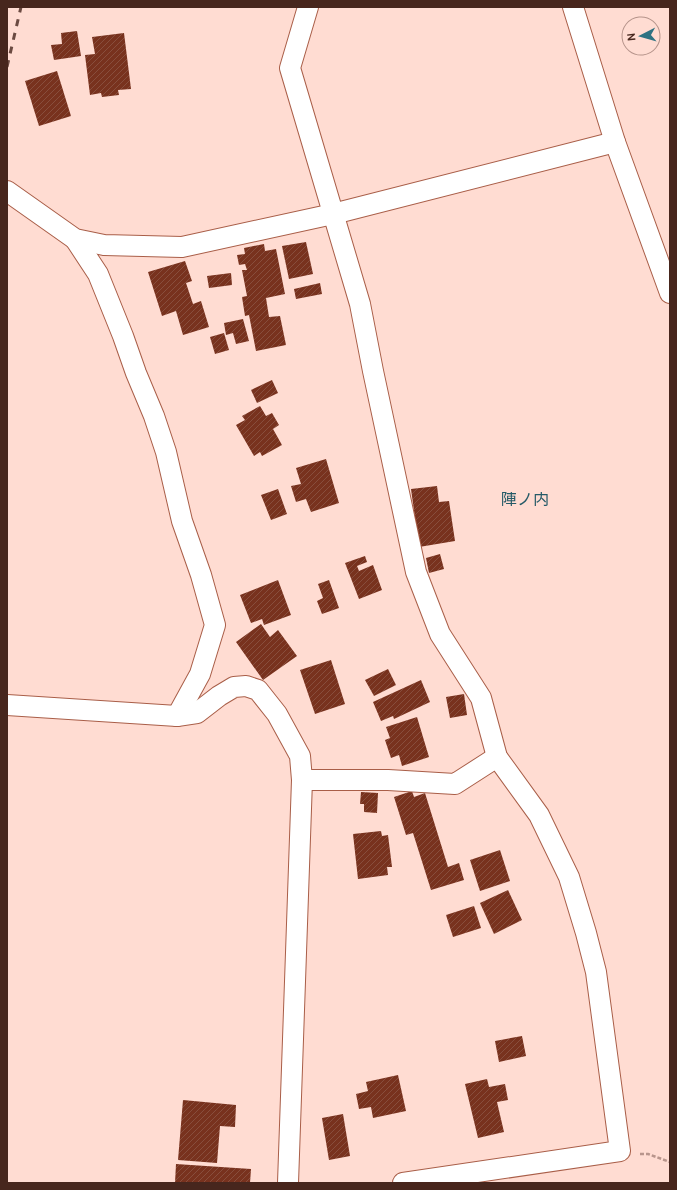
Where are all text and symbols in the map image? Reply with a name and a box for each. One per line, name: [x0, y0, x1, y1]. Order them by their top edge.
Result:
north arrow: [621, 16, 661, 56]
text: N: [624, 32, 638, 42]
district label: 陣ノ内: [501, 490, 549, 509]

